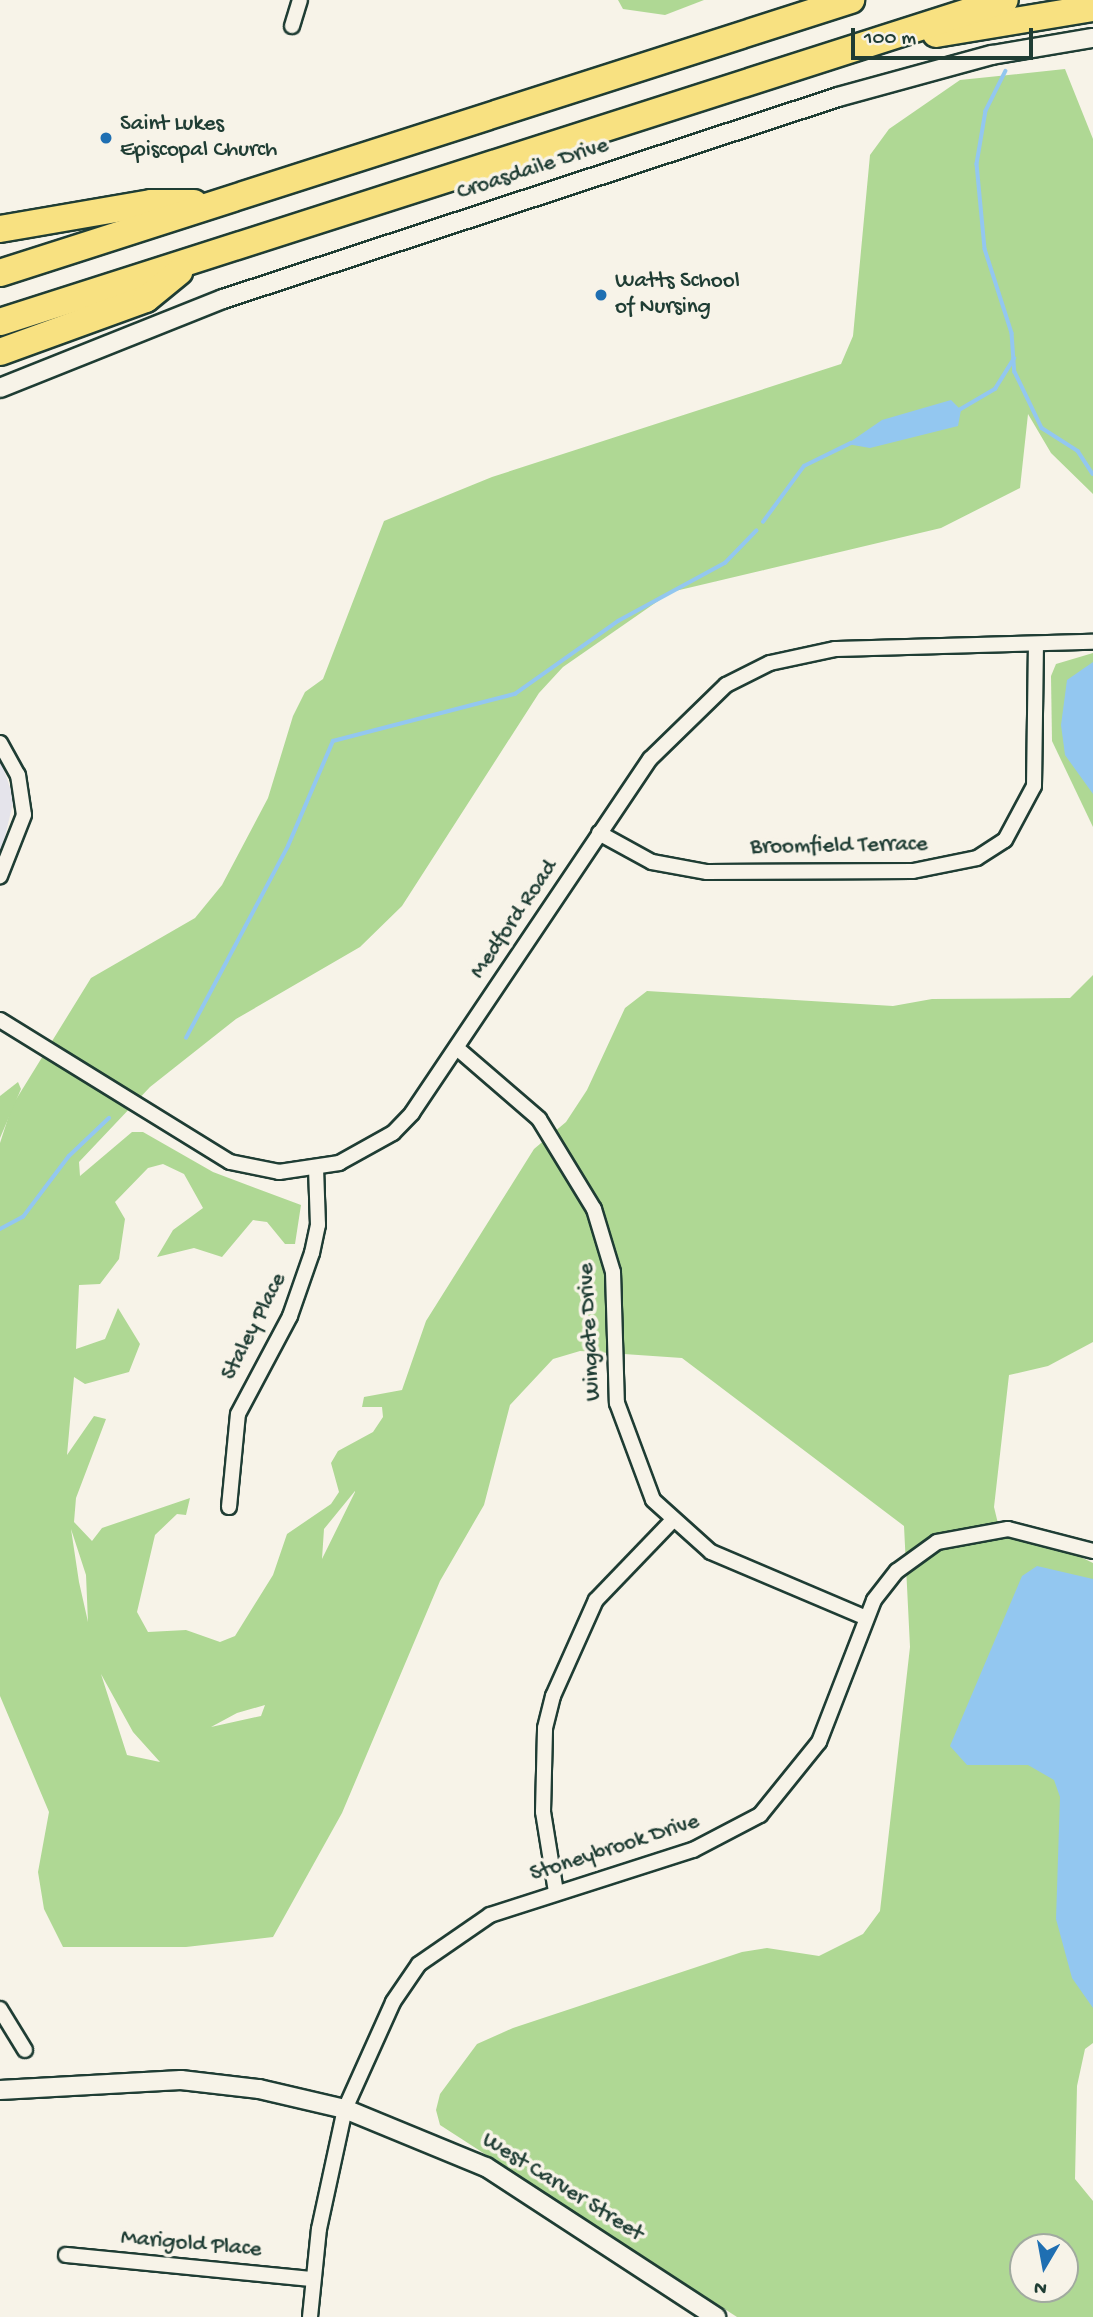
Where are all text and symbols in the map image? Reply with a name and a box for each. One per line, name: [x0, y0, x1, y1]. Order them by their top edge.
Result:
scale bar: [855, 14, 1037, 58]
text: 100 m: [864, 27, 916, 52]
place label: Saint Lukes Episcopal Church: [120, 111, 277, 165]
marker: Saint Lukes Episcopal Church: [98, 130, 114, 146]
street label: Croasdaile Drive: [454, 133, 612, 207]
place label: Watts School of Nursing: [615, 268, 740, 322]
marker: Watts School of Nursing: [593, 287, 609, 303]
street label: Broomfield Terrace: [750, 832, 928, 862]
street label: Medford Road: [465, 855, 565, 985]
street label: Wingate Drive: [574, 1262, 608, 1402]
street label: Staley Place: [216, 1269, 294, 1385]
street label: Stoneybrook Drive: [527, 1809, 703, 1889]
street label: West Carver Street: [476, 2127, 648, 2249]
street label: Marigold Place: [120, 2225, 262, 2265]
north arrow: [1009, 2233, 1079, 2303]
text: N: [1033, 2275, 1049, 2300]

